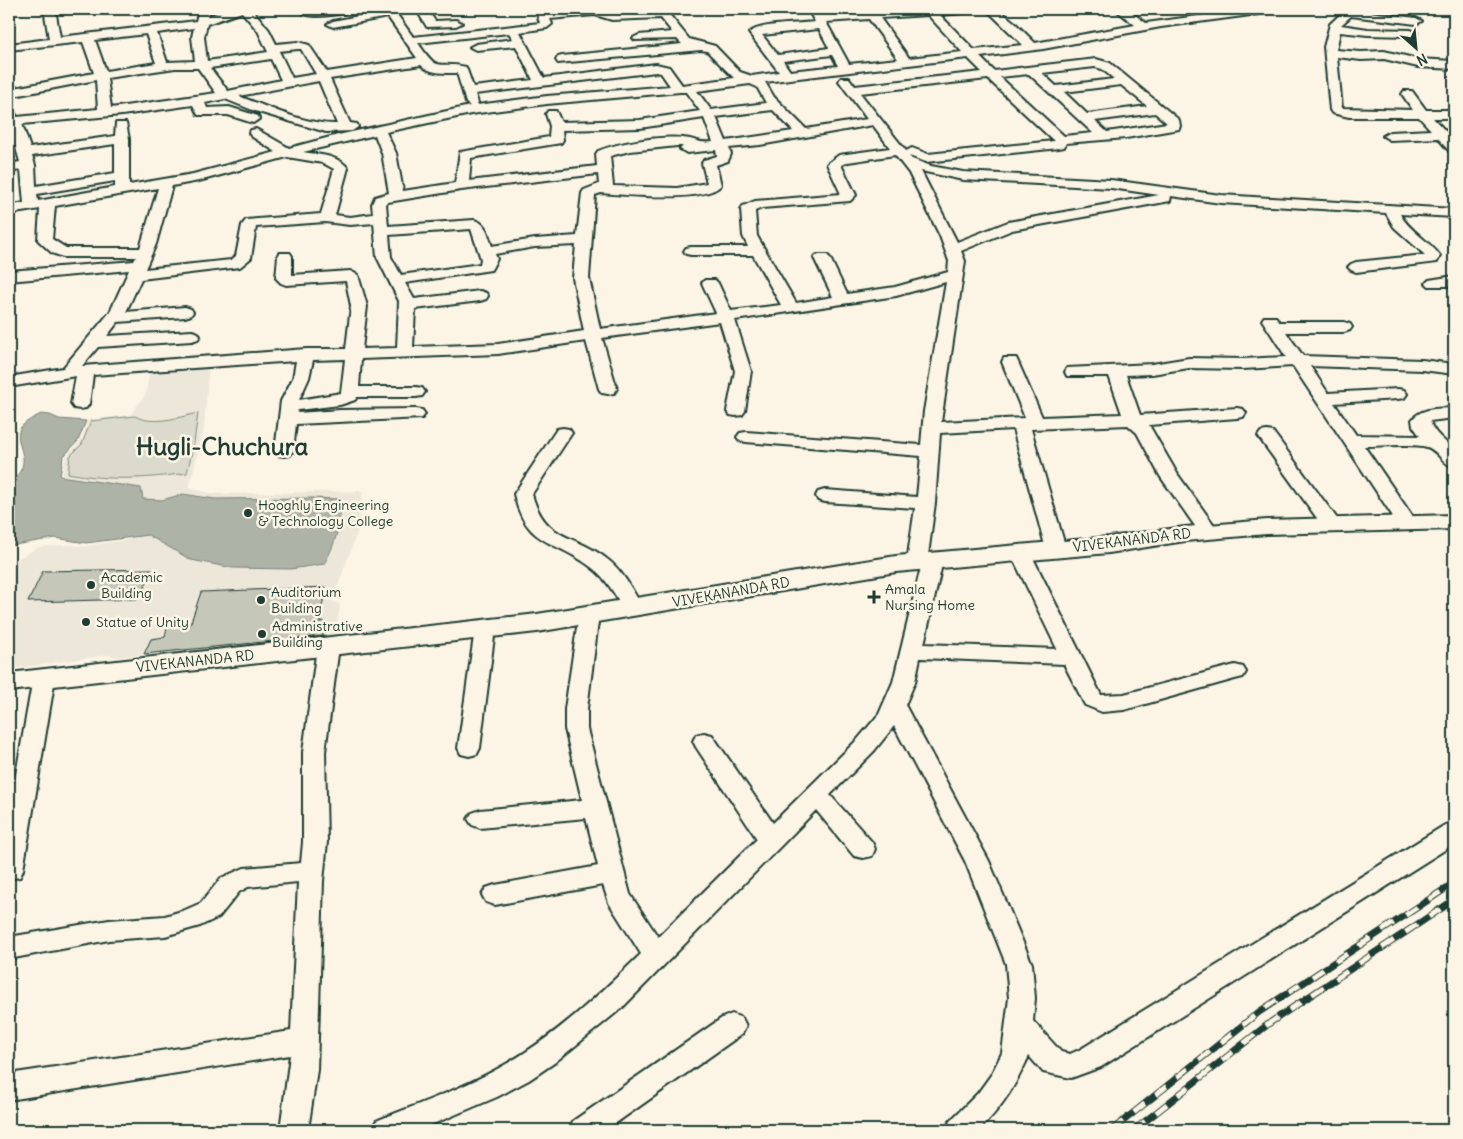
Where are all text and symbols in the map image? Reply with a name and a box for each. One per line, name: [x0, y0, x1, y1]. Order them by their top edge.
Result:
north arrow: [1390, 22, 1440, 72]
text: N: [1414, 49, 1430, 70]
district label: Hugli-Chuchura: [136, 431, 308, 461]
place label: Hooghly Engineering & Technology College: [258, 496, 393, 530]
marker: Hooghly Engineering & Technology College: [242, 507, 254, 519]
street label: VIVEKANANDA RD: [1072, 524, 1192, 556]
place label: Academic Building: [101, 568, 163, 602]
street label: VIVEKANANDA RD: [671, 573, 791, 611]
marker: Academic Building: [85, 579, 97, 591]
place label: Amala Nursing Home: [885, 580, 975, 614]
place label: Auditorium Building: [271, 583, 341, 617]
marker: Amala Nursing Home: [867, 590, 881, 604]
marker: Auditorium Building: [255, 594, 267, 606]
place label: Statue of Unity: [96, 613, 189, 631]
marker: Statue of Unity: [80, 616, 92, 628]
place label: Administrative Building: [272, 617, 363, 651]
marker: Administrative Building: [256, 628, 268, 640]
street label: VIVEKANANDA RD: [135, 646, 255, 676]

